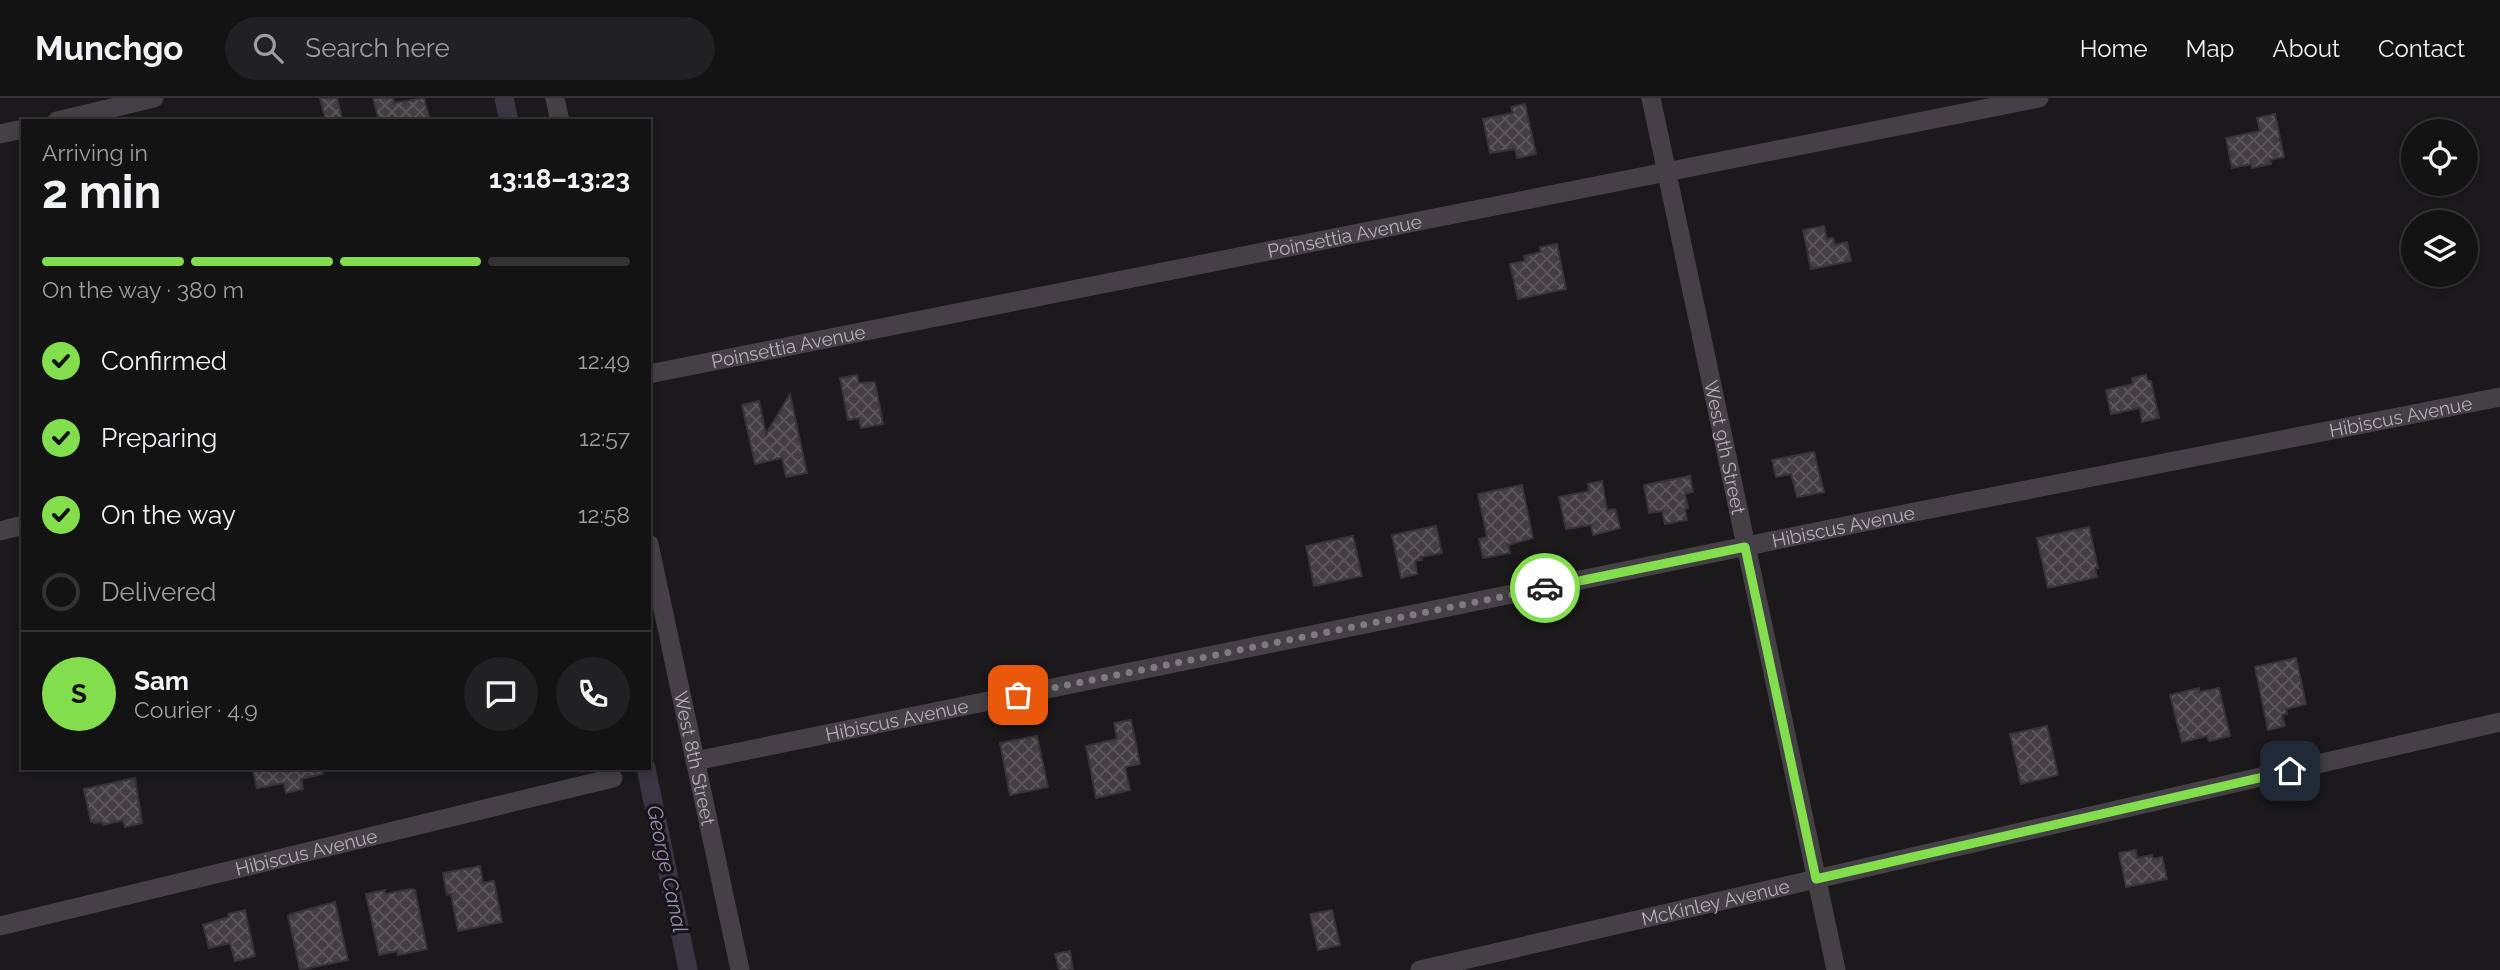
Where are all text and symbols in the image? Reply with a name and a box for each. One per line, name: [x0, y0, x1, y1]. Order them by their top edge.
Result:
search box: [225, 17, 715, 80]
text: Munchgo: [35, 29, 183, 68]
icon: search: [249, 29, 287, 67]
text: Search here: [305, 33, 450, 63]
text: Home: [2080, 34, 2148, 63]
text: Map: [2186, 34, 2234, 63]
text: About: [2272, 34, 2340, 63]
text: Contact: [2378, 34, 2465, 63]
map controls: [2401, 119, 2478, 287]
button: locate: [2401, 119, 2478, 196]
text: Arriving in: [42, 139, 148, 166]
text: 13:18–13:23: [489, 164, 630, 194]
text: 2 min: [42, 165, 161, 219]
street label: Poinsettia Avenue: [1265, 210, 1423, 262]
button: layers: [2401, 210, 2478, 287]
text: On the way · 380 m: [42, 276, 244, 303]
street label: Poinsettia Avenue: [709, 320, 867, 372]
icon: check: [42, 342, 80, 380]
text: Confirmed: [101, 346, 227, 376]
text: 12:49: [578, 347, 630, 374]
street label: West 9th Street: [1700, 378, 1750, 517]
street label: Hibiscus Avenue: [2327, 392, 2474, 441]
icon: check: [42, 419, 80, 457]
text: Preparing: [101, 423, 217, 453]
text: 12:57: [579, 424, 630, 451]
icon: check: [42, 496, 80, 534]
text: On the way: [101, 500, 236, 530]
text: 12:58: [578, 501, 630, 528]
street label: Hibiscus Avenue: [1770, 501, 1917, 552]
courier: [1510, 553, 1580, 623]
icon: car: [1526, 569, 1564, 607]
text: Delivered: [101, 577, 216, 607]
button: chat: [464, 657, 538, 731]
button: phone: [556, 657, 630, 731]
pin: [988, 665, 1048, 725]
text: Sam: [134, 666, 189, 696]
icon: bag: [999, 676, 1037, 714]
text: S: [71, 679, 87, 709]
street label: West 8th Street: [670, 689, 720, 828]
street label: Hibiscus Avenue: [824, 694, 970, 745]
text: Courier · 4.9: [134, 696, 258, 723]
pin: [2260, 741, 2320, 801]
icon: home: [2271, 752, 2309, 790]
water label: George Canal: [642, 803, 693, 935]
street label: Hibiscus Avenue: [233, 824, 379, 880]
street label: McKinley Avenue: [1639, 875, 1791, 930]

